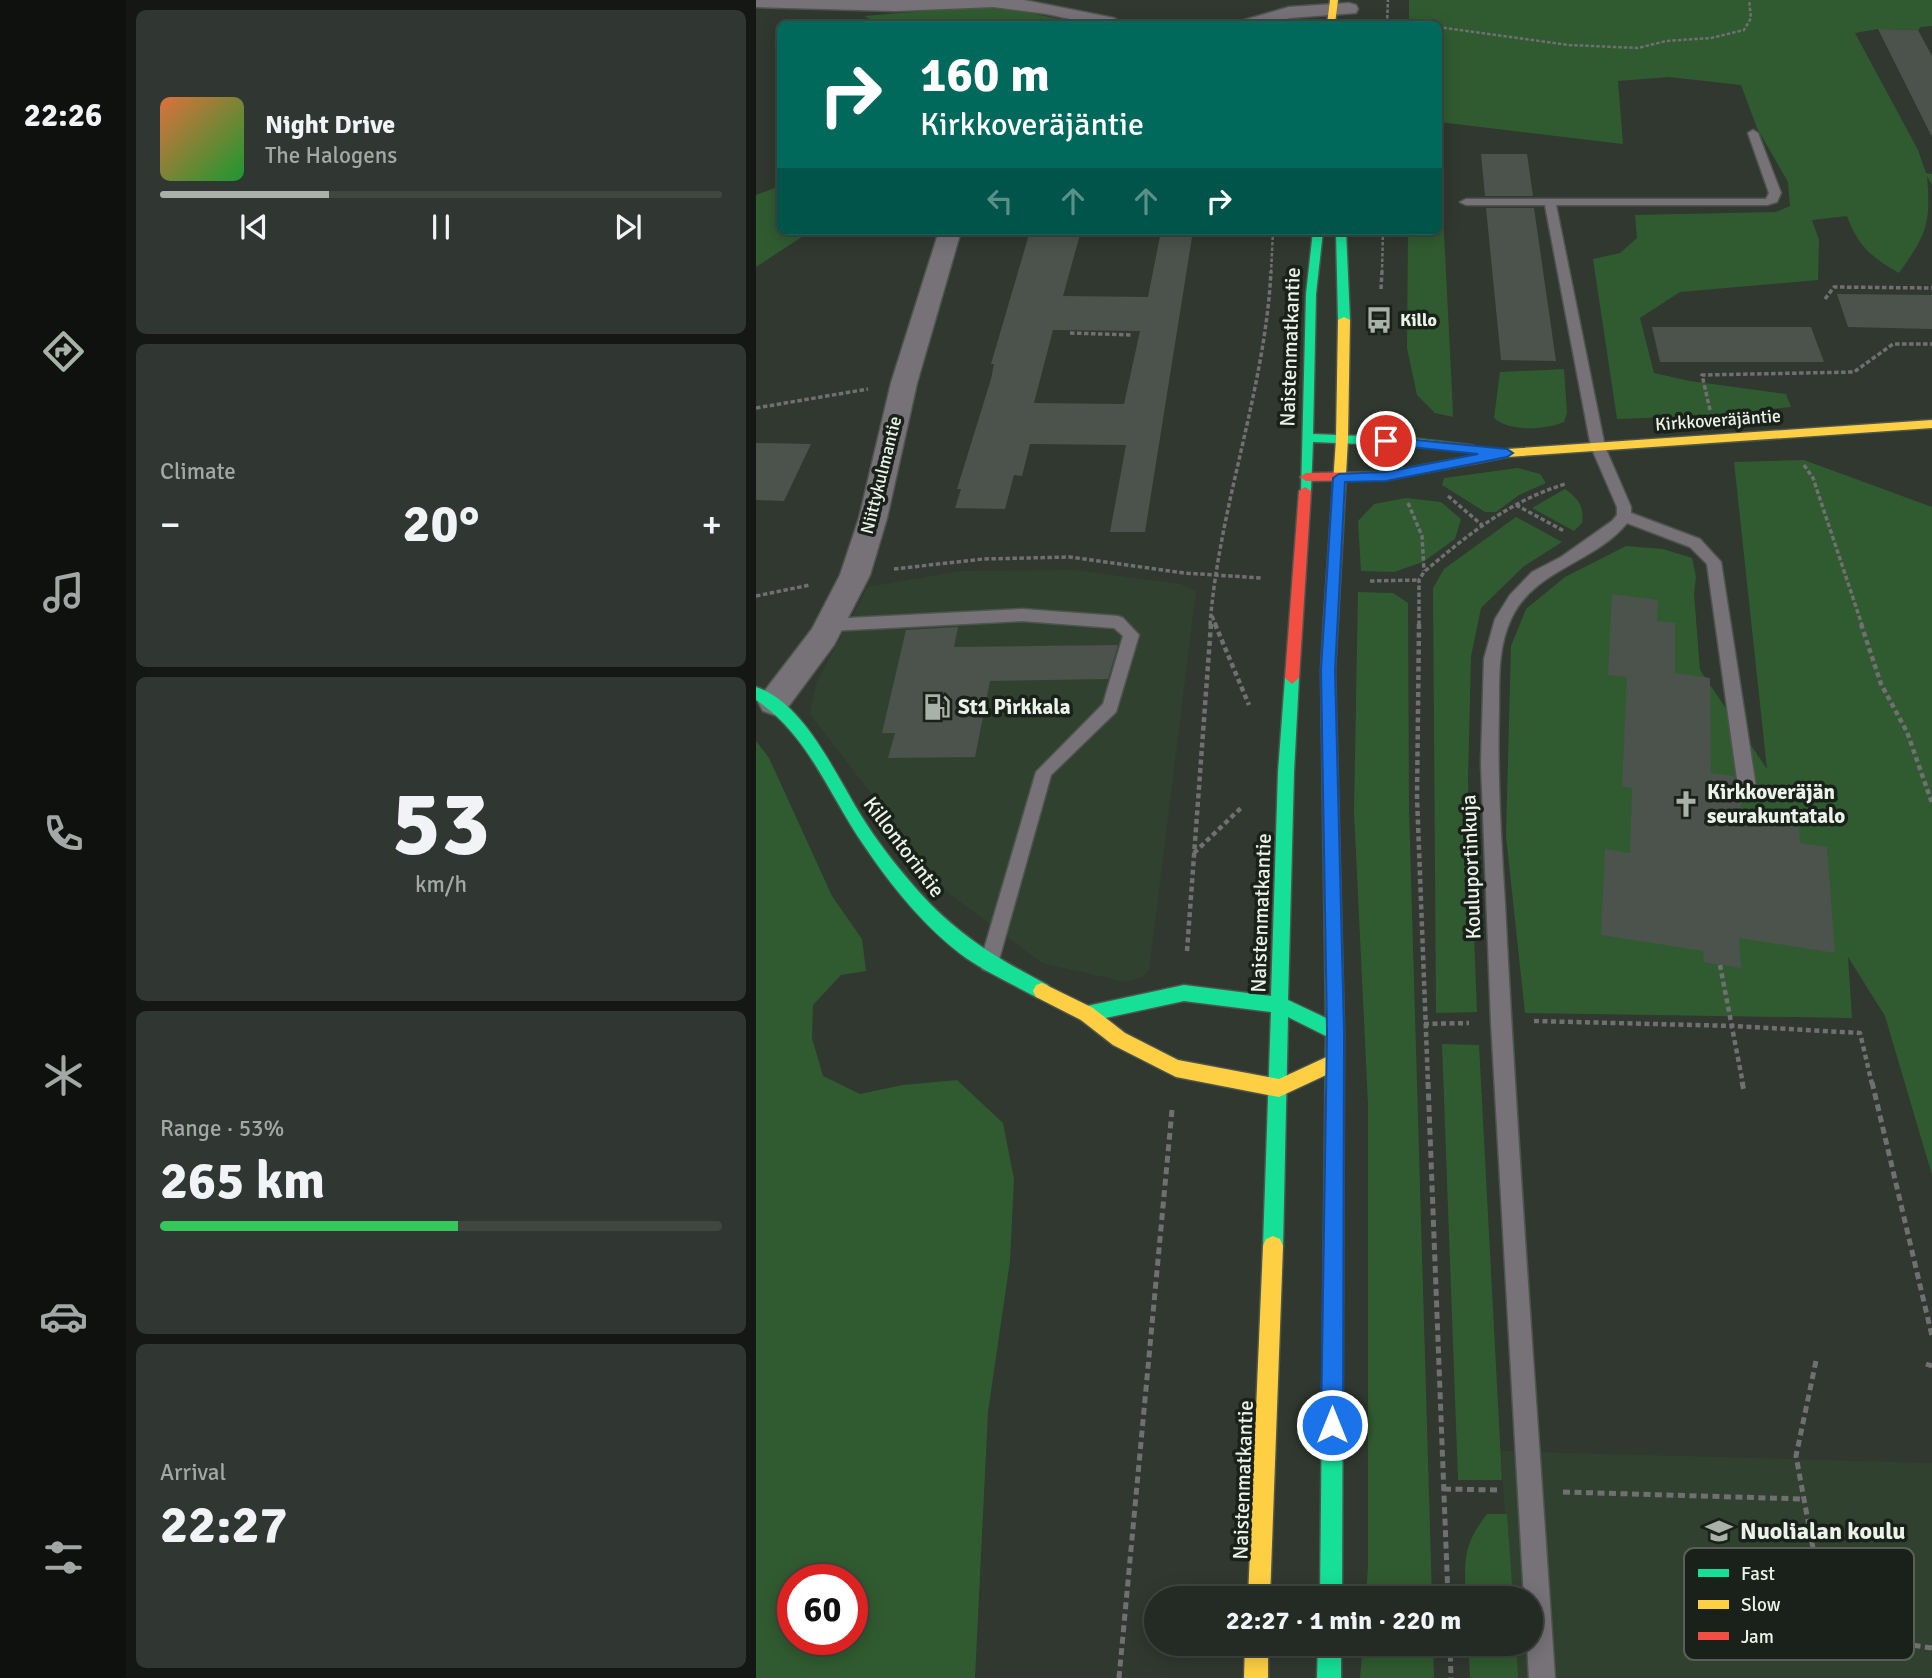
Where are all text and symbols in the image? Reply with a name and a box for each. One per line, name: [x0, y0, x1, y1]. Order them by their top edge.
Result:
text: 160 m: [920, 45, 1050, 105]
icon: right: [805, 49, 896, 140]
text: 22:26: [24, 96, 102, 135]
text: Kirkkoveräjäntie: [920, 105, 1144, 144]
text: Night Drive: [265, 109, 395, 141]
text: The Halogens: [265, 141, 397, 170]
icon: left: [981, 182, 1019, 220]
icon: ahead: [1054, 182, 1092, 220]
icon: ahead: [1127, 182, 1165, 220]
icon: right: [1200, 182, 1238, 220]
icon: previous: [235, 208, 273, 246]
icon: pause: [422, 208, 460, 246]
icon: next: [609, 208, 647, 246]
street label: Naistenmatkantie: [1274, 267, 1306, 427]
bus stop icon: Killo: [1364, 305, 1394, 335]
place label: Killo: [1400, 309, 1437, 331]
icon: directions: [39, 327, 88, 376]
street label: Kirkkoveräjäntie: [1654, 405, 1782, 435]
pin: [1356, 411, 1416, 471]
street label: Niittykulmantie: [856, 414, 906, 536]
icon: arrive: [1367, 422, 1405, 460]
text: Climate: [160, 457, 236, 486]
text: 20°: [403, 492, 479, 556]
text: −: [160, 501, 181, 548]
text: +: [701, 501, 722, 548]
icon: music: [39, 568, 88, 617]
fuel station icon: St1 Pirkkala: [922, 692, 952, 722]
place label: St1 Pirkkala: [958, 694, 1071, 720]
text: 53: [392, 768, 490, 881]
place label: Kirkkoveräjän seurakuntatalo: [1707, 779, 1845, 829]
church icon: Kirkkoveräjän seurakuntatalo: [1671, 789, 1701, 819]
street label: Killontorintie: [858, 791, 950, 903]
street label: Kouluportinkuja: [1455, 794, 1487, 940]
icon: phone: [39, 809, 88, 858]
street label: Naistenmatkantie: [1245, 833, 1277, 993]
text: km/h: [415, 870, 467, 899]
icon: climate: [39, 1051, 88, 1100]
text: Range · 53%: [160, 1114, 284, 1143]
text: 265 km: [160, 1149, 325, 1213]
icon: car: [39, 1292, 88, 1341]
position arrow: [1295, 1388, 1369, 1462]
street label: Naistenmatkantie: [1227, 1400, 1259, 1560]
text: Arrival: [160, 1458, 226, 1487]
text: 22:27: [160, 1493, 288, 1557]
school or university icon: Nuolialan koulu: [1704, 1516, 1734, 1546]
place label: Nuolialan koulu: [1740, 1516, 1906, 1546]
icon: filters: [39, 1533, 88, 1582]
legend: [1684, 1548, 1914, 1660]
text: Fast: [1741, 1562, 1775, 1586]
speed limit sign: 60: [777, 1564, 868, 1655]
text: Slow: [1741, 1593, 1781, 1617]
text: 22:27 · 1 min · 220 m: [1226, 1605, 1461, 1637]
text: Jam: [1741, 1625, 1774, 1649]

